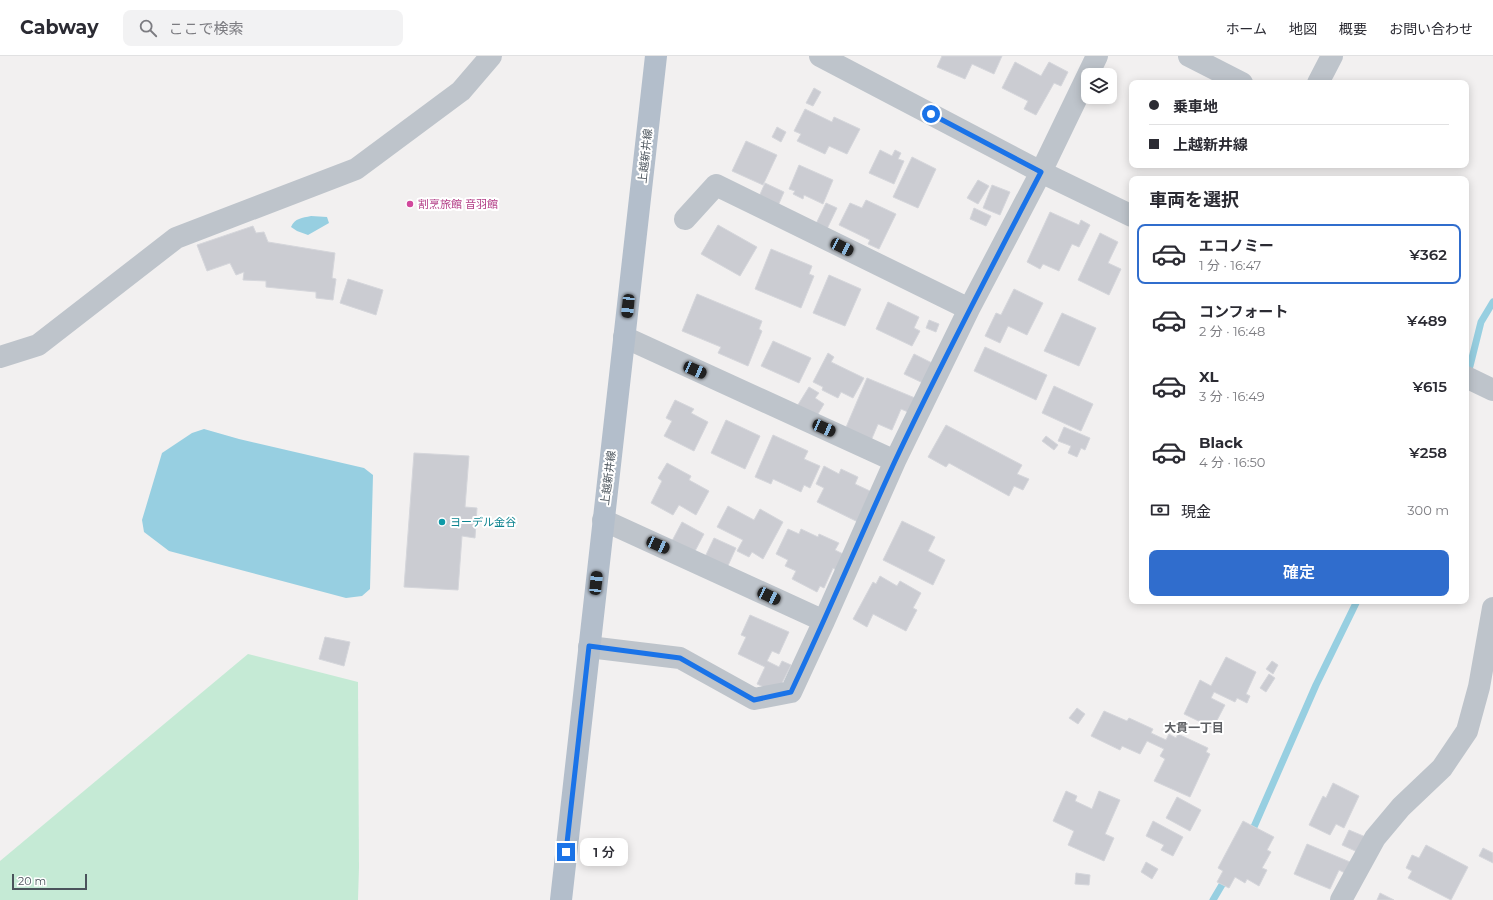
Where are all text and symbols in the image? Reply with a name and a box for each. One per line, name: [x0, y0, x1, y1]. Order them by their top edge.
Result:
search box: [123, 10, 403, 46]
text: Cabway: [20, 16, 99, 39]
icon: search: [137, 17, 159, 39]
text: ここで検索: [169, 19, 244, 38]
text: ホーム: [1225, 20, 1267, 38]
text: 地図: [1289, 20, 1317, 38]
text: 概要: [1339, 20, 1367, 38]
text: お問い合わせ: [1389, 20, 1473, 38]
map controls: [1081, 68, 1117, 104]
button: layers: [1081, 68, 1117, 104]
text: 乗車地: [1173, 97, 1218, 116]
route start: [922, 105, 940, 123]
street label: 上越新井線: [635, 128, 655, 184]
text: 上越新井線: [1173, 135, 1248, 154]
text: 車両を選択: [1149, 189, 1239, 211]
place label: 割烹旅館 音羽館: [418, 197, 498, 211]
marker: 割烹旅館 音羽館: [405, 199, 415, 209]
car: [829, 236, 855, 258]
icon: car: [1151, 236, 1187, 272]
text: エコノミー: [1199, 236, 1274, 255]
text: ¥362: [1409, 245, 1447, 264]
text: 1 分 · 16:47: [1199, 257, 1261, 273]
car: [621, 293, 635, 319]
icon: car: [1151, 302, 1187, 338]
text: コンフォート: [1199, 302, 1289, 321]
text: ¥489: [1407, 311, 1447, 330]
text: 2 分 · 16:48: [1199, 323, 1265, 339]
car: [682, 360, 708, 380]
text: XL: [1199, 367, 1218, 386]
icon: car: [1151, 368, 1187, 404]
text: ¥615: [1412, 377, 1447, 396]
text: 3 分 · 16:49: [1199, 388, 1265, 404]
car: [811, 418, 837, 438]
text: Black: [1199, 433, 1243, 452]
icon: car: [1151, 434, 1187, 470]
text: ¥258: [1409, 443, 1447, 462]
street label: 上越新井線: [598, 450, 618, 506]
text: 4 分 · 16:50: [1199, 454, 1265, 470]
icon: cash: [1149, 499, 1171, 521]
text: 現金: [1181, 502, 1211, 521]
text: 300 m: [1407, 502, 1449, 518]
place label: ヨーデル金谷: [450, 515, 516, 529]
marker: ヨーデル金谷: [437, 517, 447, 527]
car: [645, 535, 671, 555]
button: 確定: [1149, 550, 1449, 596]
car: [589, 570, 603, 596]
car: [756, 585, 782, 607]
district label: 大貫一丁目: [1164, 720, 1224, 735]
callout: 1 分: [580, 838, 628, 866]
route end: [557, 843, 575, 861]
text: 1 分: [593, 844, 615, 860]
scale bar: [12, 872, 87, 891]
text: 20 m: [18, 874, 46, 888]

